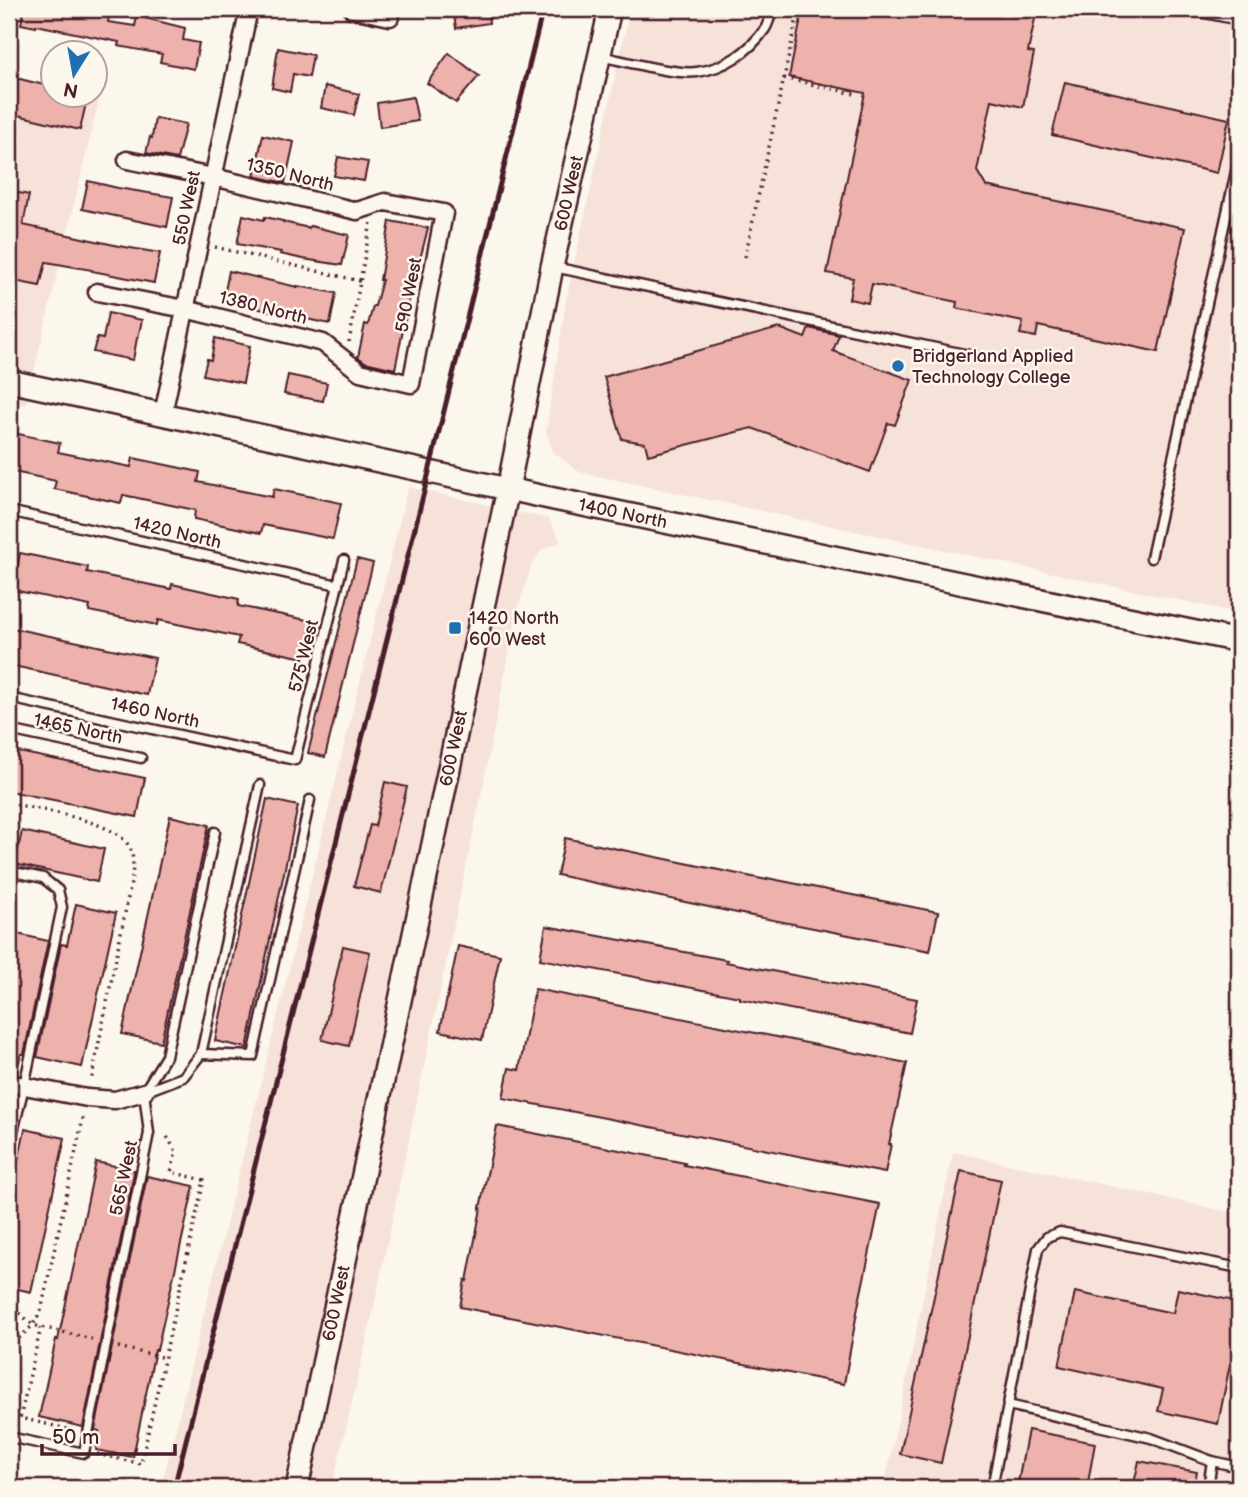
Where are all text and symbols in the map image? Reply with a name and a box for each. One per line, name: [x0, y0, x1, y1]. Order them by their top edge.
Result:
north arrow: [38, 38, 108, 108]
text: N: [62, 77, 80, 102]
street label: 600 West: [550, 153, 587, 233]
street label: 1350 North: [244, 154, 336, 196]
street label: 550 West: [169, 168, 205, 247]
street label: 590 West: [391, 255, 427, 334]
street label: 1380 North: [217, 287, 309, 329]
place label: Bridgerland Applied Technology College: [912, 346, 1073, 388]
marker: Bridgerland Applied Technology College: [890, 358, 906, 374]
street label: 1400 North: [577, 494, 669, 533]
street label: 1420 North: [131, 513, 223, 553]
place label: 1420 North 600 West: [469, 608, 559, 650]
street label: 575 West: [285, 617, 323, 694]
marker: 1420 North 600 West: [447, 620, 463, 636]
street label: 1460 North: [109, 693, 201, 733]
street label: 600 West: [435, 708, 472, 788]
street label: 1465 North: [32, 709, 124, 749]
street label: 565 West: [106, 1138, 142, 1217]
street label: 600 West: [318, 1263, 354, 1343]
scale bar: [42, 1413, 175, 1457]
text: 50 m: [52, 1425, 99, 1450]

